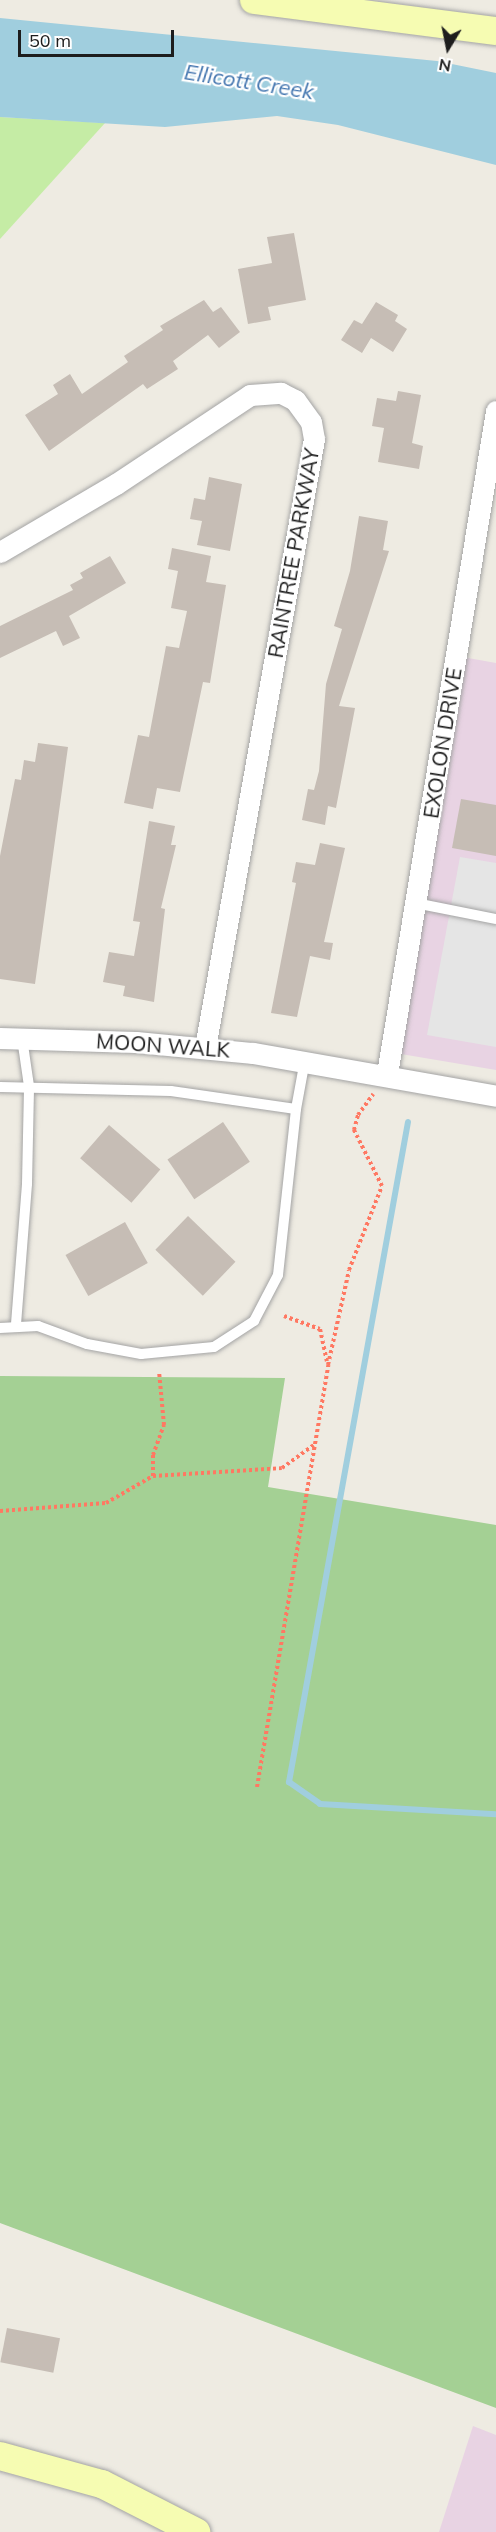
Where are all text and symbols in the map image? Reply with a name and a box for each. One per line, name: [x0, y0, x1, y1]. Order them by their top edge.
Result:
scale bar: [21, 18, 177, 56]
north arrow: [418, 18, 478, 78]
text: 50 m: [29, 29, 71, 52]
text: N: [437, 55, 453, 77]
water label: Ellicott Creek: [182, 59, 316, 105]
street label: RAINTREE PARKWAY: [262, 446, 324, 660]
street label: EXOLON DRIVE: [418, 666, 466, 820]
street label: MOON WALK: [95, 1028, 231, 1062]

